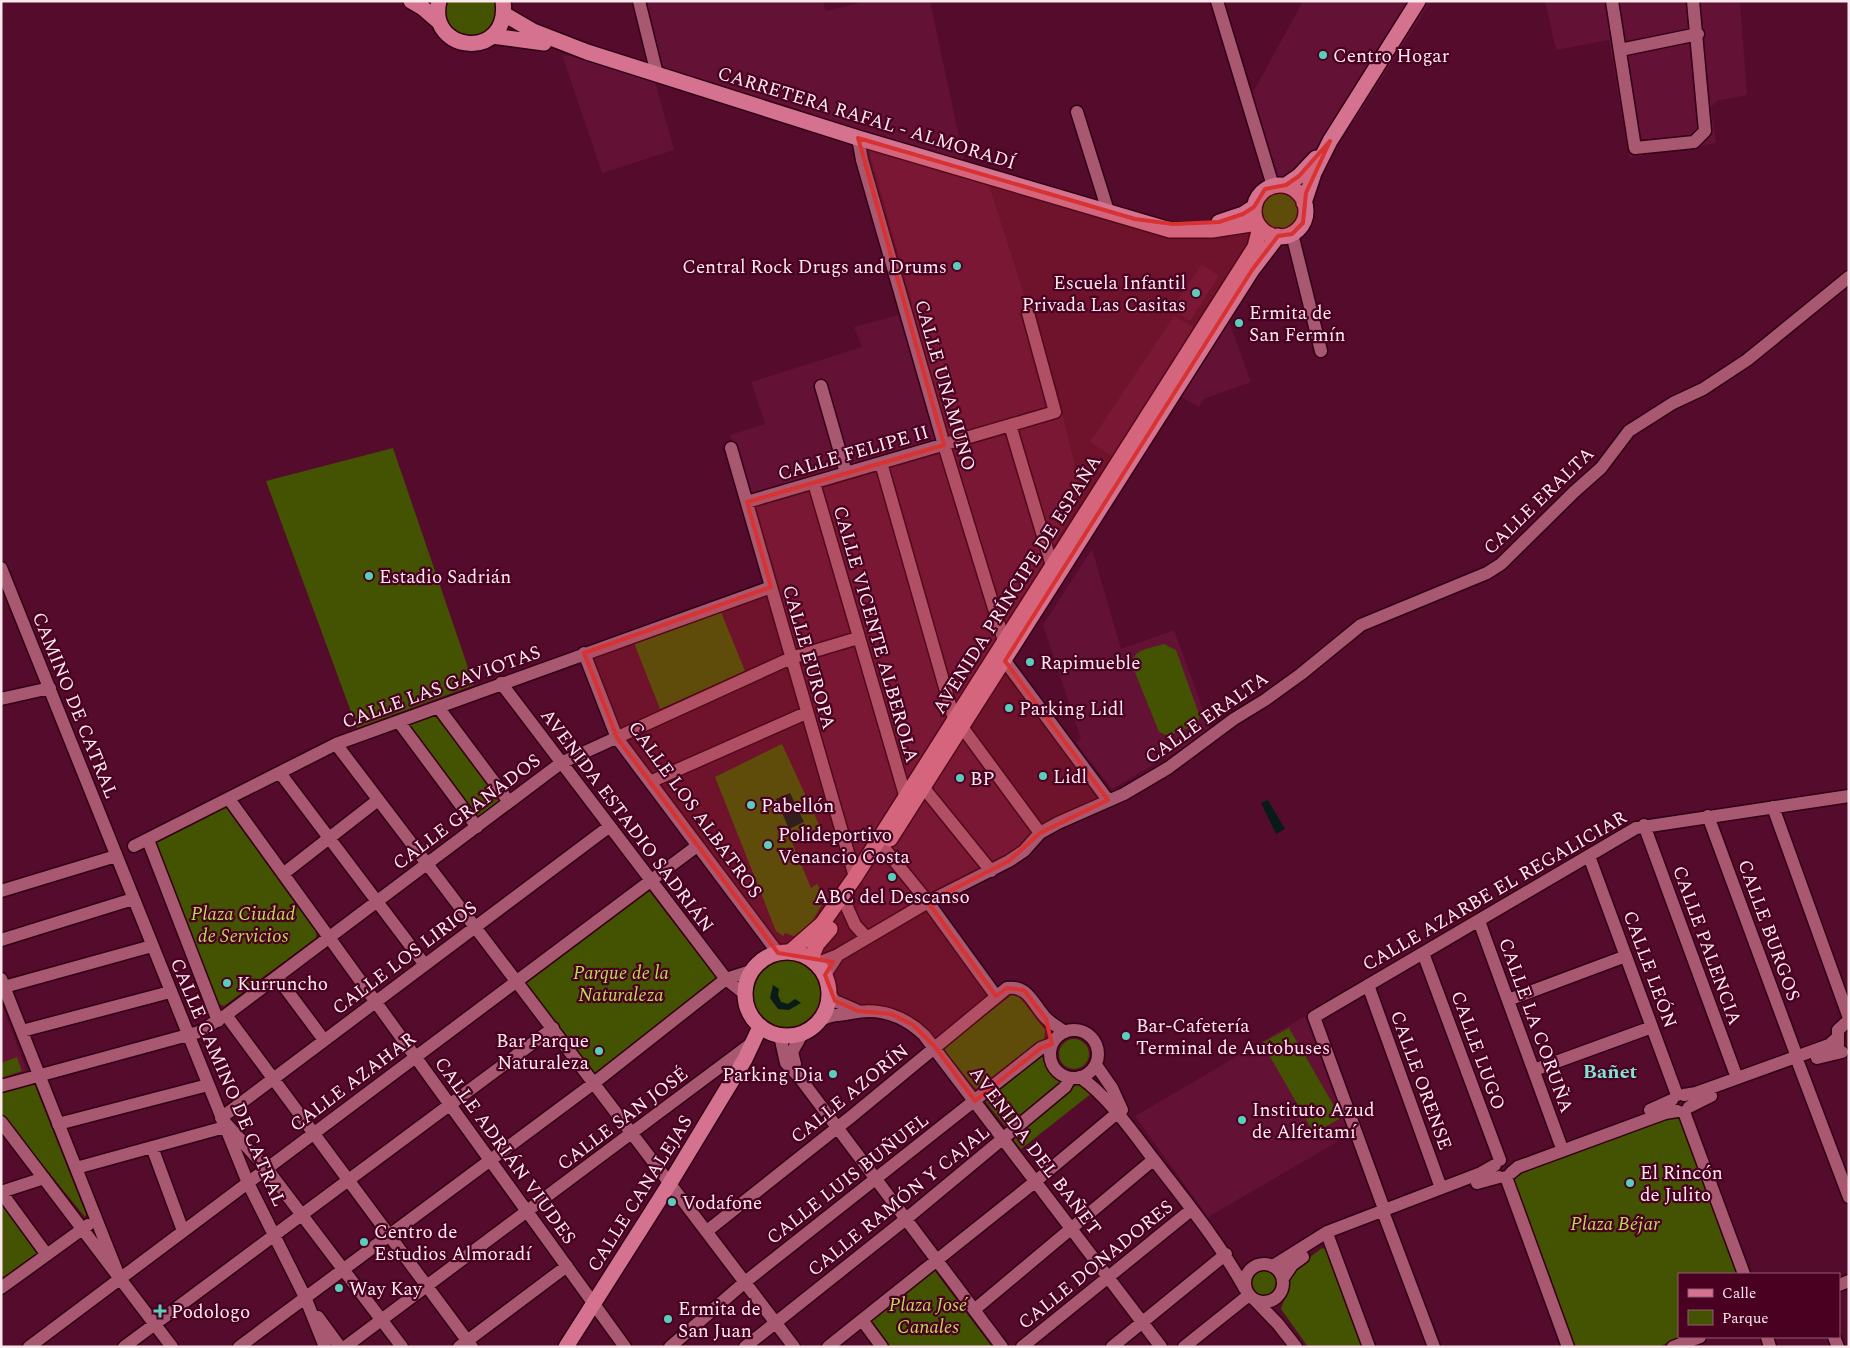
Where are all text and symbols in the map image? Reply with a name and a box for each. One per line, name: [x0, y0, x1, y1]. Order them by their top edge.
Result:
place label: Centro Hogar: [1333, 42, 1450, 71]
marker: Centro Hogar: [1317, 49, 1329, 61]
street label: CARRETERA RAFAL - ALMORADÍ: [714, 59, 1019, 178]
place label: Central Rock Drugs and Drums: [682, 253, 947, 282]
marker: Central Rock Drugs and Drums: [951, 260, 963, 272]
place label: Escuela Infantil Privada Las Casitas: [1022, 269, 1186, 320]
marker: Escuela Infantil Privada Las Casitas: [1190, 287, 1202, 299]
street label: CALLE UNAMUNO: [906, 296, 983, 474]
place label: Ermita de San Fermín: [1249, 299, 1346, 350]
marker: Ermita de San Fermín: [1233, 317, 1245, 329]
street label: CALLE FELIPE II: [775, 418, 932, 489]
street label: CALLE ERALTA: [1477, 440, 1601, 562]
street label: AVENIDA PRÍNCIPE DE ESPAÑA: [925, 450, 1109, 720]
street label: CALLE VICENTE ALBEROLA: [825, 503, 926, 766]
place label: Estadio Sadrián: [379, 563, 511, 592]
marker: Estadio Sadrián: [363, 570, 375, 582]
street label: CALLE EUROPA: [774, 582, 843, 733]
street label: CAMINO DE CATRAL: [24, 608, 125, 803]
street label: CALLE LAS GAVIOTAS: [338, 638, 545, 737]
place label: Rapimueble: [1040, 649, 1140, 678]
marker: Rapimueble: [1024, 656, 1036, 668]
street label: CALLE ERALTA: [1139, 665, 1275, 772]
place label: Parking Lidl: [1019, 695, 1124, 724]
marker: Parking Lidl: [1003, 702, 1015, 714]
street label: AVENIDA ESTADIO SADRIÁN: [533, 703, 721, 939]
street label: CALLE LOS ALBATROS: [620, 715, 769, 905]
street label: CALLE GRANADOS: [387, 747, 547, 878]
place label: Lidl: [1053, 763, 1087, 792]
place label: BP: [970, 765, 995, 794]
marker: Lidl: [1037, 770, 1049, 782]
marker: BP: [954, 772, 966, 784]
place label: Pabellón: [761, 792, 834, 821]
marker: Pabellón: [745, 799, 757, 811]
street label: CALLE AZARBE EL REGALICIAR: [1357, 803, 1633, 979]
place label: Polideportivo Venancio Costa: [778, 821, 910, 872]
marker: Polideportivo Venancio Costa: [762, 839, 774, 851]
street label: CALLE BURGOS: [1730, 856, 1808, 1005]
street label: CALLE PALENCIA: [1664, 862, 1749, 1029]
marker: ABC del Descanso: [886, 871, 898, 883]
place label: ABC del Descanso: [814, 883, 970, 912]
street label: CALLE LOS LIRIOS: [326, 894, 484, 1023]
park label: Plaza Ciudad de Servicios: [191, 900, 296, 951]
street label: CALLE LEÓN: [1615, 907, 1684, 1032]
street label: CALLE LA CORUÑA: [1490, 934, 1581, 1117]
street label: CALLE CAMINO DE CATRAL: [162, 954, 293, 1211]
park label: Parque de la Naturaleza: [573, 959, 669, 1010]
place label: Kurruncho: [237, 970, 328, 999]
marker: Kurruncho: [221, 977, 233, 989]
street label: CALLE LUGO: [1443, 987, 1513, 1114]
street label: CALLE ORENSE: [1382, 1007, 1459, 1154]
place label: Bar-Cafetería Terminal de Autobuses: [1136, 1012, 1330, 1063]
street label: CALLE AZAHAR: [284, 1025, 422, 1139]
place label: Bar Parque Naturaleza: [496, 1027, 590, 1078]
marker: Bar-Cafetería Terminal de Autobuses: [1120, 1030, 1132, 1042]
street label: CALLE AZORÍN: [784, 1037, 915, 1151]
marker: Bar Parque Naturaleza: [593, 1045, 605, 1057]
street label: CALLE ADRIÁN VIUDES: [427, 1051, 583, 1251]
district label: Bañet: [1583, 1057, 1638, 1087]
street label: CALLE SAN JOSÉ: [551, 1060, 695, 1178]
street label: AVENIDA DEL BAÑET: [961, 1060, 1108, 1242]
place label: Parking Dia: [722, 1061, 824, 1090]
marker: Parking Dia: [827, 1068, 839, 1080]
place label: Instituto Azud de Alfeitamí: [1252, 1096, 1375, 1147]
street label: CALLE LUIS BUÑUEL: [760, 1106, 935, 1252]
street label: CALLE CANALEJAS: [580, 1110, 700, 1278]
marker: Instituto Azud de Alfeitamí: [1236, 1114, 1248, 1126]
street label: CALLE RAMÓN Y CAJAL: [801, 1118, 997, 1284]
place label: El Rincón de Julito: [1640, 1159, 1723, 1210]
marker: El Rincón de Julito: [1624, 1177, 1636, 1189]
place label: Vodafone: [682, 1189, 762, 1218]
street label: CALLE DONADORES: [1012, 1193, 1180, 1337]
marker: Vodafone: [666, 1196, 678, 1208]
park label: Plaza Béjar: [1570, 1210, 1660, 1239]
place label: Centro de Estudios Almoradí: [374, 1218, 532, 1269]
marker: Centro de Estudios Almoradí: [358, 1236, 370, 1248]
legend: [1678, 1273, 1840, 1338]
place label: Way Kay: [349, 1275, 423, 1304]
marker: Way Kay: [333, 1282, 345, 1294]
text: Calle: [1722, 1282, 1756, 1305]
park label: Plaza José Canales: [889, 1291, 969, 1342]
place label: Ermita de San Juan: [678, 1295, 761, 1346]
place label: Podologo: [171, 1298, 250, 1327]
marker: Podologo: [153, 1304, 167, 1318]
text: Parque: [1722, 1307, 1769, 1330]
marker: Ermita de San Juan: [662, 1313, 674, 1325]

